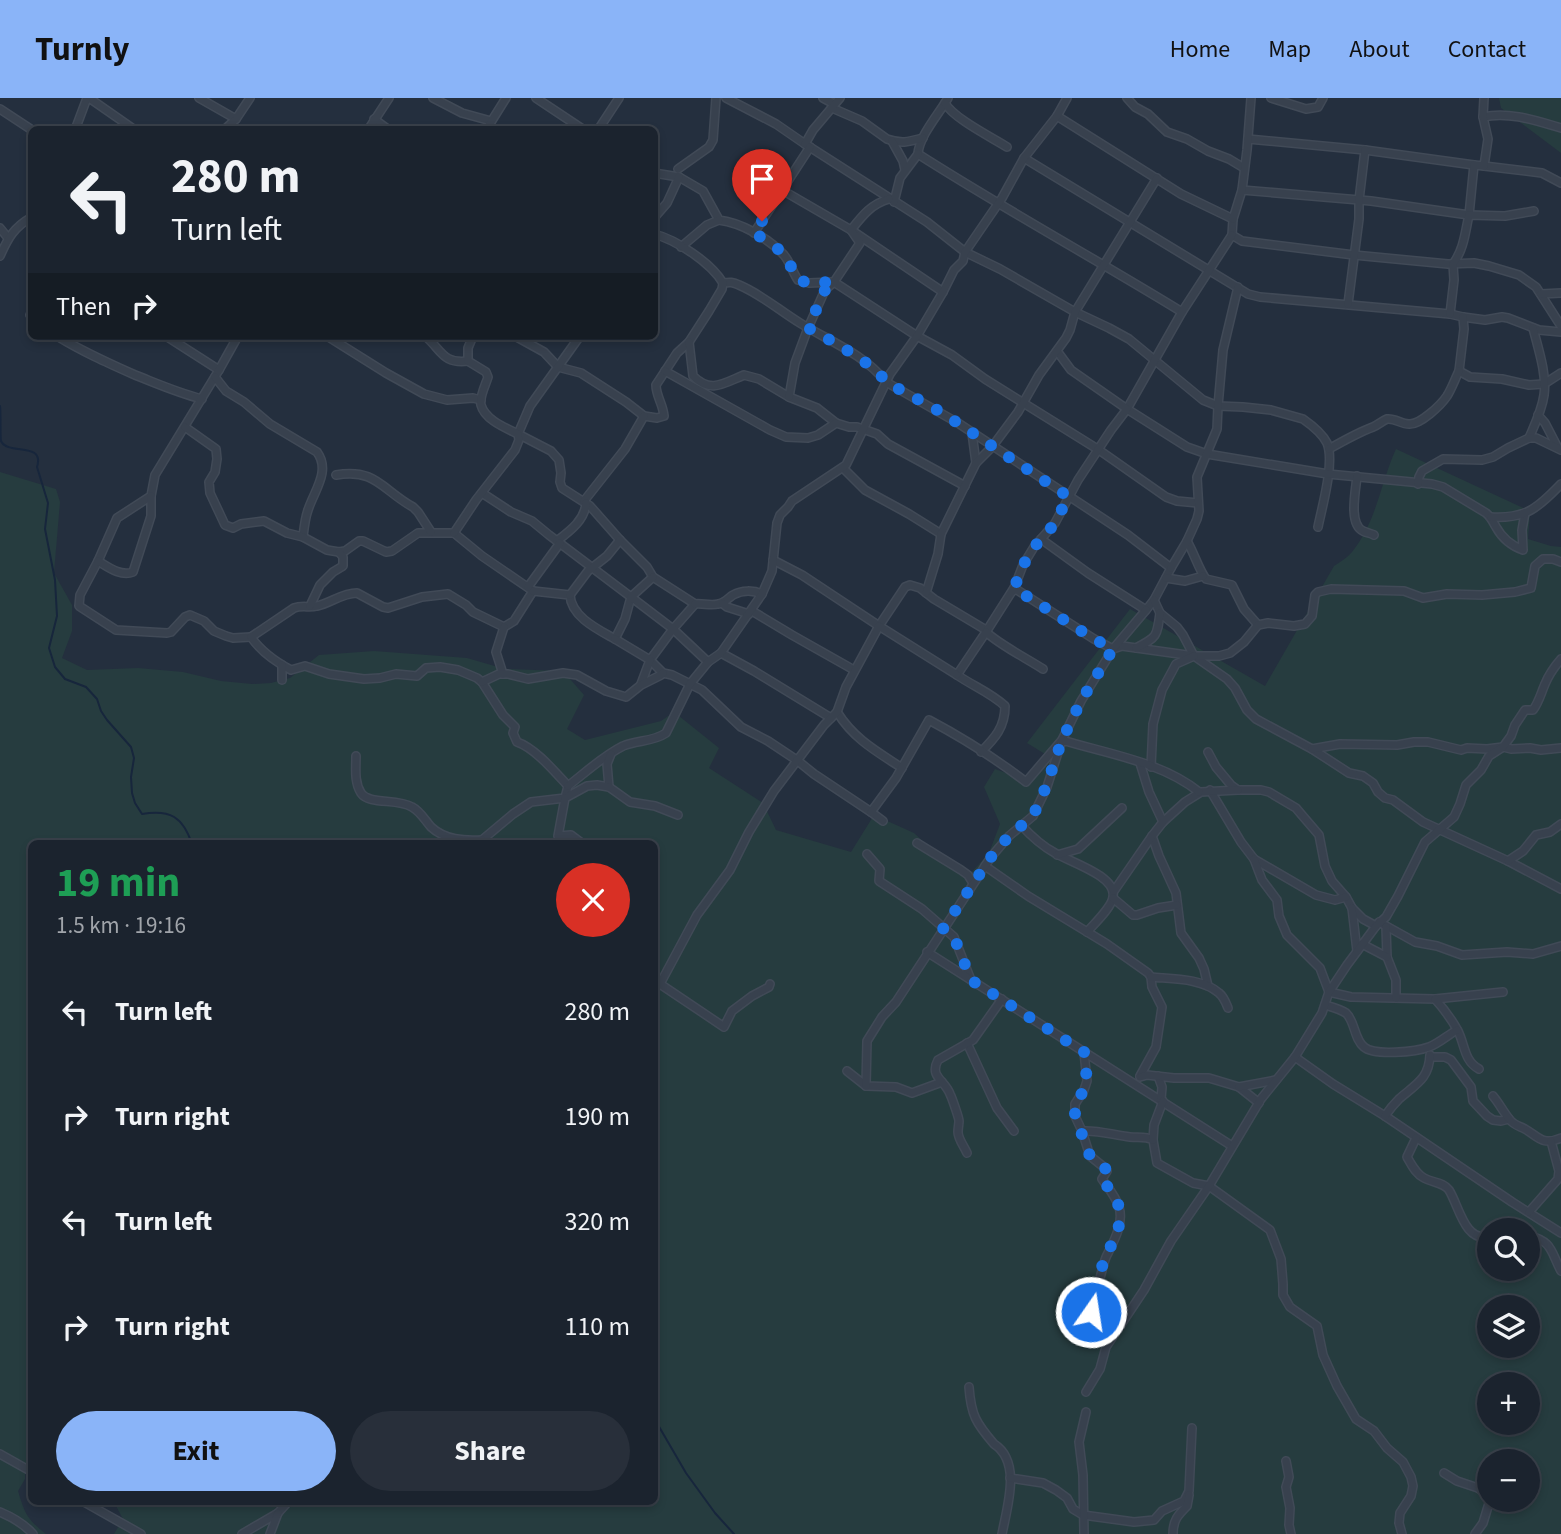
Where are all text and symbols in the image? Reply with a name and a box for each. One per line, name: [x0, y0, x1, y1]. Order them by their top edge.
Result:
text: Turnly: [35, 26, 129, 73]
text: Home: [1170, 32, 1230, 67]
text: Map: [1268, 32, 1311, 67]
text: About: [1349, 32, 1410, 67]
text: Contact: [1448, 32, 1526, 67]
text: 280 m: [171, 142, 300, 212]
pin: [732, 149, 792, 221]
icon: left: [56, 154, 147, 245]
icon: arrive: [743, 160, 781, 198]
text: Turn left: [171, 207, 282, 253]
icon: right: [125, 287, 163, 325]
text: Then: [56, 288, 111, 325]
text: 19 min: [56, 853, 180, 913]
button: close: [556, 863, 630, 937]
text: 1.5 km · 19:16: [56, 909, 186, 942]
icon: left: [56, 993, 94, 1031]
text: Turn left: [115, 993, 212, 1030]
text: 280 m: [564, 993, 630, 1030]
icon: right: [56, 1098, 94, 1136]
text: Turn right: [115, 1098, 230, 1135]
text: 190 m: [564, 1098, 630, 1135]
icon: left: [56, 1203, 94, 1241]
text: Turn left: [115, 1203, 212, 1240]
text: 320 m: [564, 1203, 630, 1240]
map controls: [1477, 1218, 1540, 1512]
button: search: [1477, 1218, 1540, 1281]
position arrow: [1054, 1275, 1128, 1349]
button: layers: [1477, 1295, 1540, 1358]
icon: right: [56, 1308, 94, 1346]
text: Turn right: [115, 1308, 230, 1345]
text: 110 m: [564, 1308, 630, 1345]
button: +: [1477, 1372, 1540, 1435]
button: Exit: [56, 1411, 336, 1491]
button: Share: [350, 1411, 630, 1491]
button: −: [1477, 1449, 1540, 1512]

